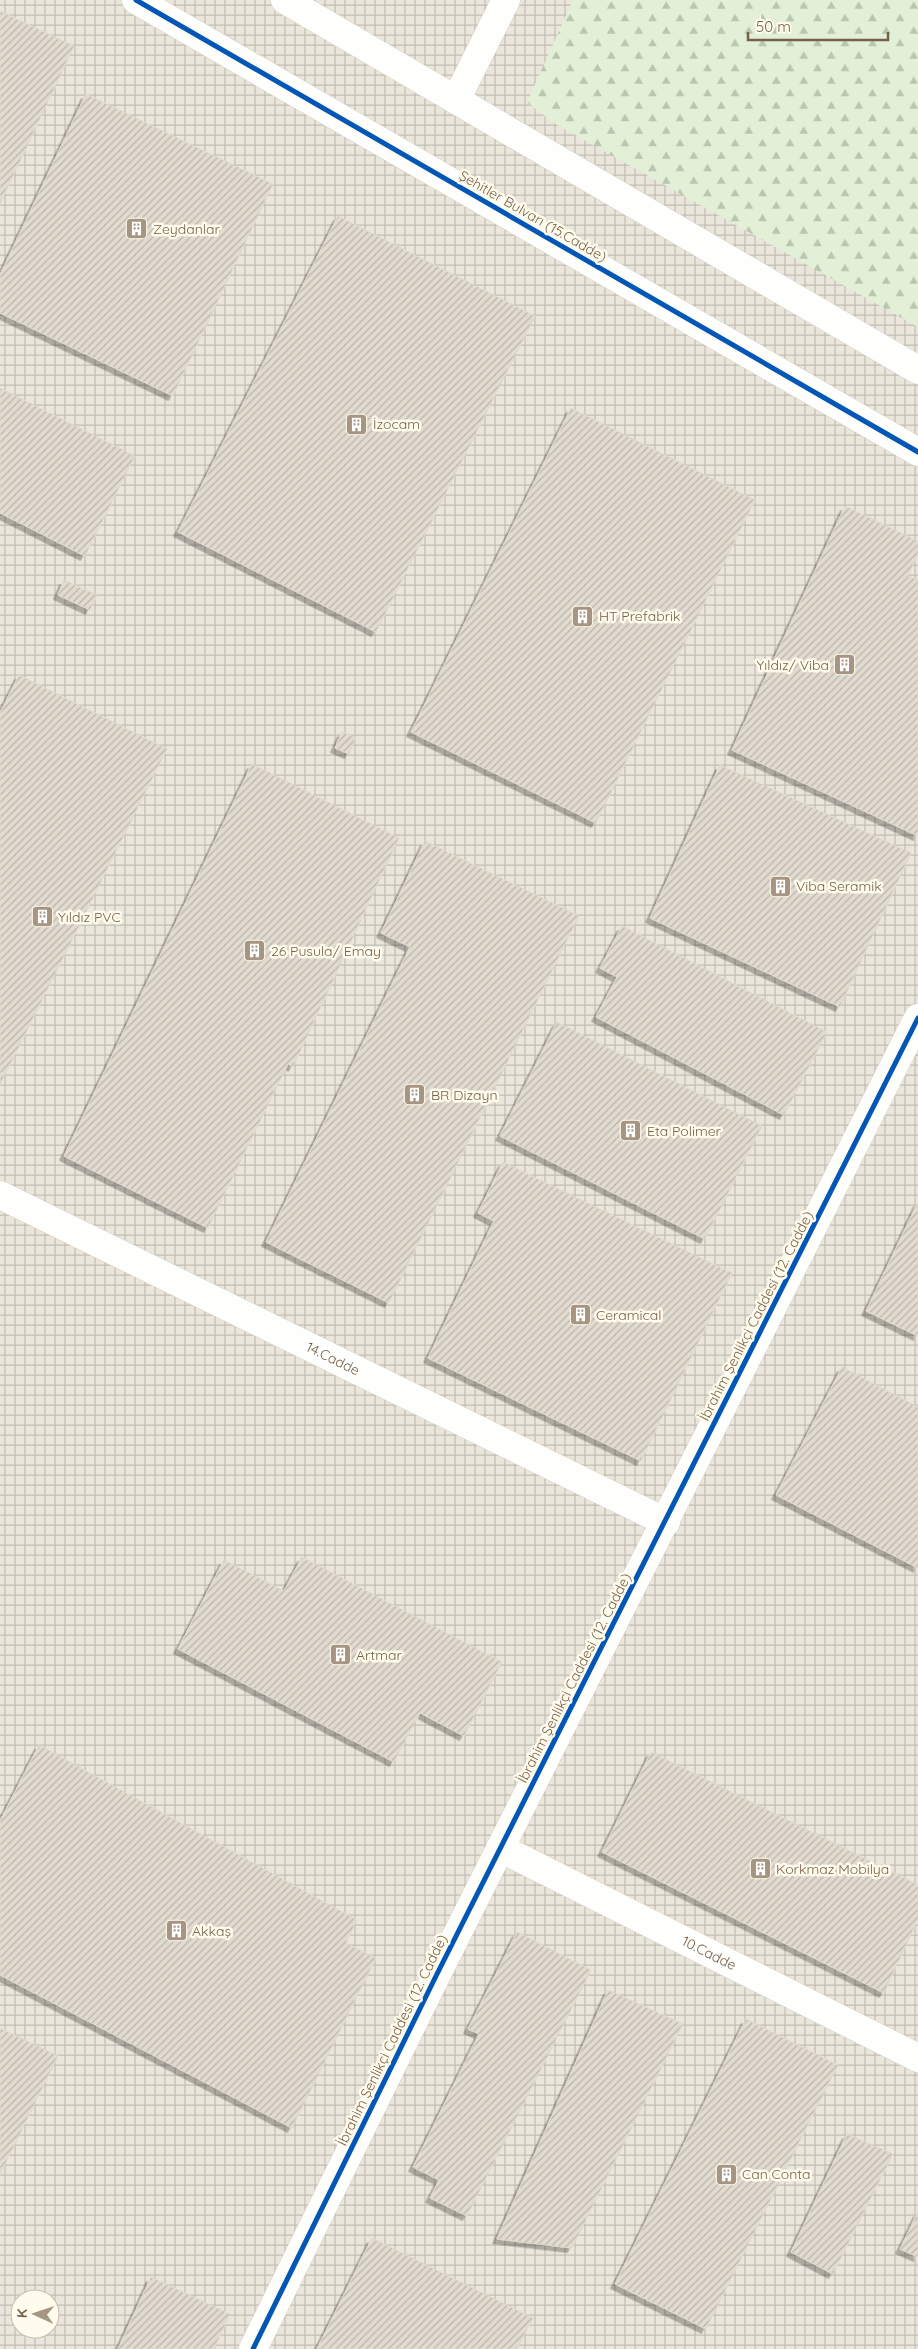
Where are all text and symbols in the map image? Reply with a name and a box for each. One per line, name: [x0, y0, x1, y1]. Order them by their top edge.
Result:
scale bar: [748, 10, 888, 42]
text: 50 m: [756, 17, 791, 36]
street label: Şehitler Bulvarı (15.Cadde): [456, 166, 610, 266]
building icon: Zeydanlar: [125, 217, 149, 241]
place label: Zeydanlar: [153, 220, 220, 238]
building icon: İzocam: [345, 412, 369, 436]
place label: İzocam: [373, 415, 420, 433]
building icon: HT Prefabrik: [571, 604, 595, 628]
place label: HT Prefabrik: [599, 607, 681, 625]
building icon: Yıldız/ Viba: [833, 653, 857, 677]
place label: Yıldız/ Viba: [757, 656, 829, 674]
building icon: Viba Seramik: [768, 874, 792, 898]
place label: Viba Seramik: [796, 877, 882, 895]
building icon: Yıldız PVC: [30, 905, 54, 929]
place label: Yıldız PVC: [58, 908, 121, 926]
building icon: 26 Pusula/ Emay: [243, 939, 267, 963]
place label: 26 Pusula/ Emay: [271, 942, 381, 960]
building icon: BR Dizayn: [403, 1083, 427, 1107]
place label: BR Dizayn: [431, 1086, 498, 1104]
building icon: Eta Polimer: [619, 1119, 643, 1143]
place label: Eta Polimer: [647, 1122, 722, 1140]
street label: İbrahim Şenlikçi Caddesi (12. Cadde): [695, 1208, 817, 1424]
building icon: Ceramical: [568, 1303, 592, 1327]
place label: Ceramical: [596, 1306, 661, 1324]
street label: 14.Cadde: [303, 1338, 363, 1379]
street label: İbrahim Şenlikçi Caddesi (12. Cadde): [513, 1570, 635, 1786]
building icon: Artmar: [328, 1643, 352, 1667]
place label: Artmar: [356, 1646, 402, 1664]
building icon: Korkmaz Mobilya: [748, 1857, 772, 1881]
place label: Korkmaz Mobilya: [776, 1860, 889, 1878]
building icon: Akkaş: [164, 1919, 188, 1943]
place label: Akkaş: [192, 1922, 231, 1940]
street label: İbrahim Şenlikçi Caddesi (12. Cadde): [333, 1931, 451, 2149]
street label: 10.Cadde: [679, 1932, 739, 1974]
building icon: Can Conta: [714, 2162, 738, 2186]
place label: Can Conta: [742, 2165, 810, 2183]
north arrow: [10, 2289, 60, 2339]
text: K: [13, 2308, 31, 2318]

